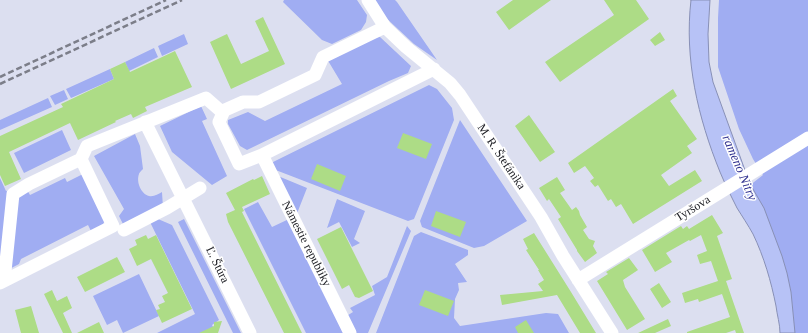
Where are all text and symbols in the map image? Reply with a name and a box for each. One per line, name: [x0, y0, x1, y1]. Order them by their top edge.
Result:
street label: M. R. Štefánika: [474, 121, 528, 193]
water label: rameno Nitry: [718, 133, 760, 203]
street label: Tyršova: [673, 193, 713, 225]
street label: Námestie republiky: [278, 199, 334, 289]
street label: Ľ. Štúra: [202, 244, 232, 286]

